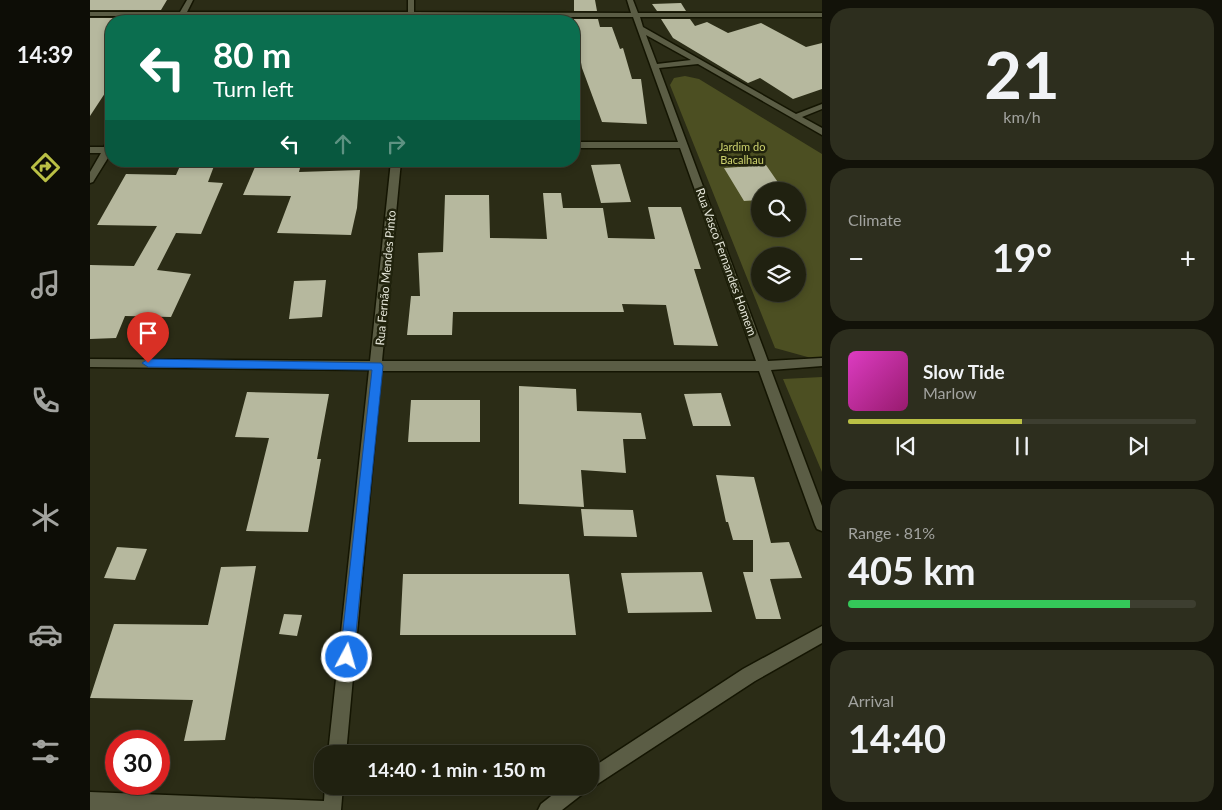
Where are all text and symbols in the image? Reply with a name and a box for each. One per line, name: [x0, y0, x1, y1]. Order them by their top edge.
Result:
text: 80 m: [213, 33, 291, 75]
icon: left: [130, 35, 195, 100]
text: 21: [984, 35, 1060, 113]
text: 14:39: [17, 41, 73, 68]
text: Turn left: [213, 75, 294, 102]
text: km/h: [1003, 107, 1041, 126]
icon: left: [276, 130, 304, 158]
icon: ahead: [329, 130, 357, 158]
icon: right: [382, 130, 410, 158]
park label: Jardim do Bacalhau: [719, 140, 765, 166]
icon: directions: [28, 150, 63, 185]
map controls: [751, 182, 806, 302]
button: search: [751, 182, 806, 237]
street label: Rua Vasco Fernandes Homem: [693, 186, 760, 338]
street label: Rua Fernão Mendes Pinto: [372, 210, 399, 346]
text: Climate: [848, 210, 901, 229]
text: 19°: [992, 234, 1052, 280]
text: −: [848, 241, 864, 275]
text: +: [1180, 241, 1196, 275]
button: layers: [751, 247, 806, 302]
icon: music: [28, 267, 63, 302]
pin: [127, 312, 169, 363]
icon: arrive: [134, 319, 162, 347]
text: Slow Tide: [923, 360, 1005, 383]
icon: phone: [28, 383, 63, 418]
text: Marlow: [923, 383, 977, 402]
icon: previous: [892, 432, 920, 460]
icon: pause: [1008, 432, 1036, 460]
icon: next: [1124, 432, 1152, 460]
icon: climate: [28, 500, 63, 535]
text: Range · 81%: [848, 523, 935, 542]
text: 405 km: [848, 547, 976, 593]
icon: car: [28, 617, 63, 652]
position arrow: [320, 630, 372, 682]
text: Arrival: [848, 691, 894, 710]
text: 14:40: [848, 715, 946, 761]
speed limit sign: 30: [105, 730, 170, 795]
icon: filters: [28, 734, 63, 769]
text: 14:40 · 1 min · 150 m: [367, 758, 546, 781]

